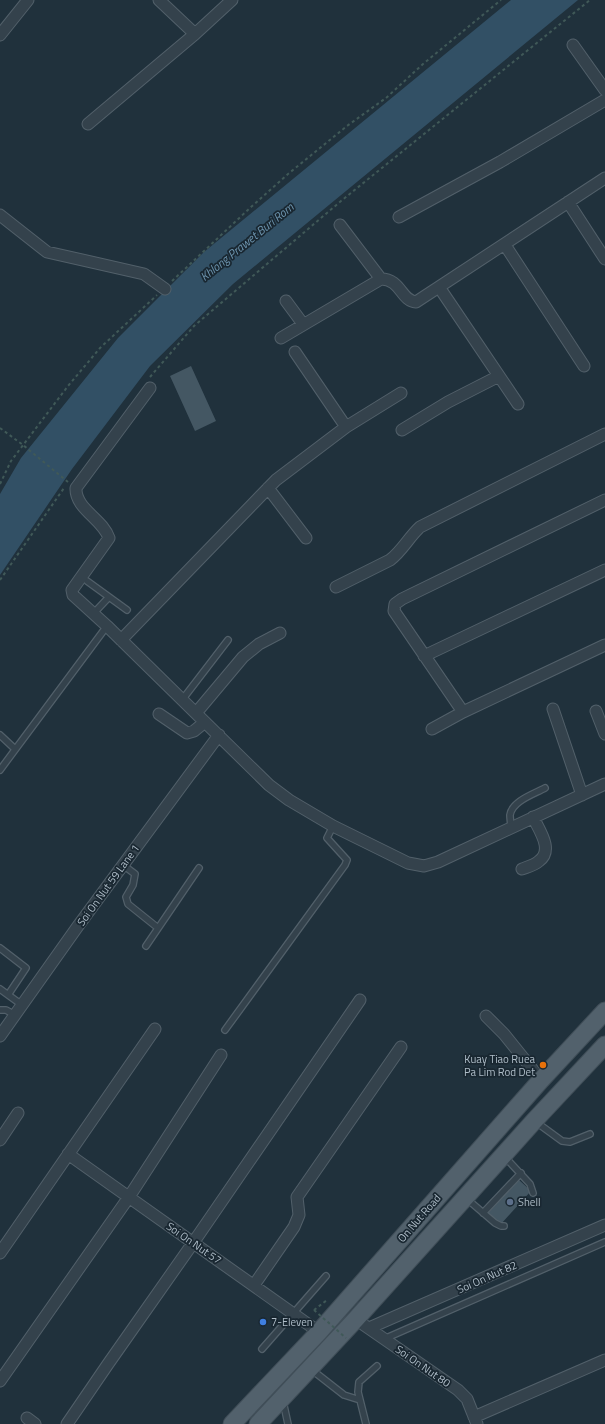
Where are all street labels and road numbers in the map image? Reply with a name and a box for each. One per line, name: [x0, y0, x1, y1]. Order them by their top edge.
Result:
street label: Soi On Nut 59 Lane 1: [73, 841, 143, 929]
street label: On Nut Road: [394, 1190, 444, 1246]
street label: Soi On Nut 57: [163, 1218, 225, 1268]
street label: Soi On Nut 82: [454, 1257, 520, 1297]
street label: Soi On Nut 80: [392, 1341, 454, 1391]

